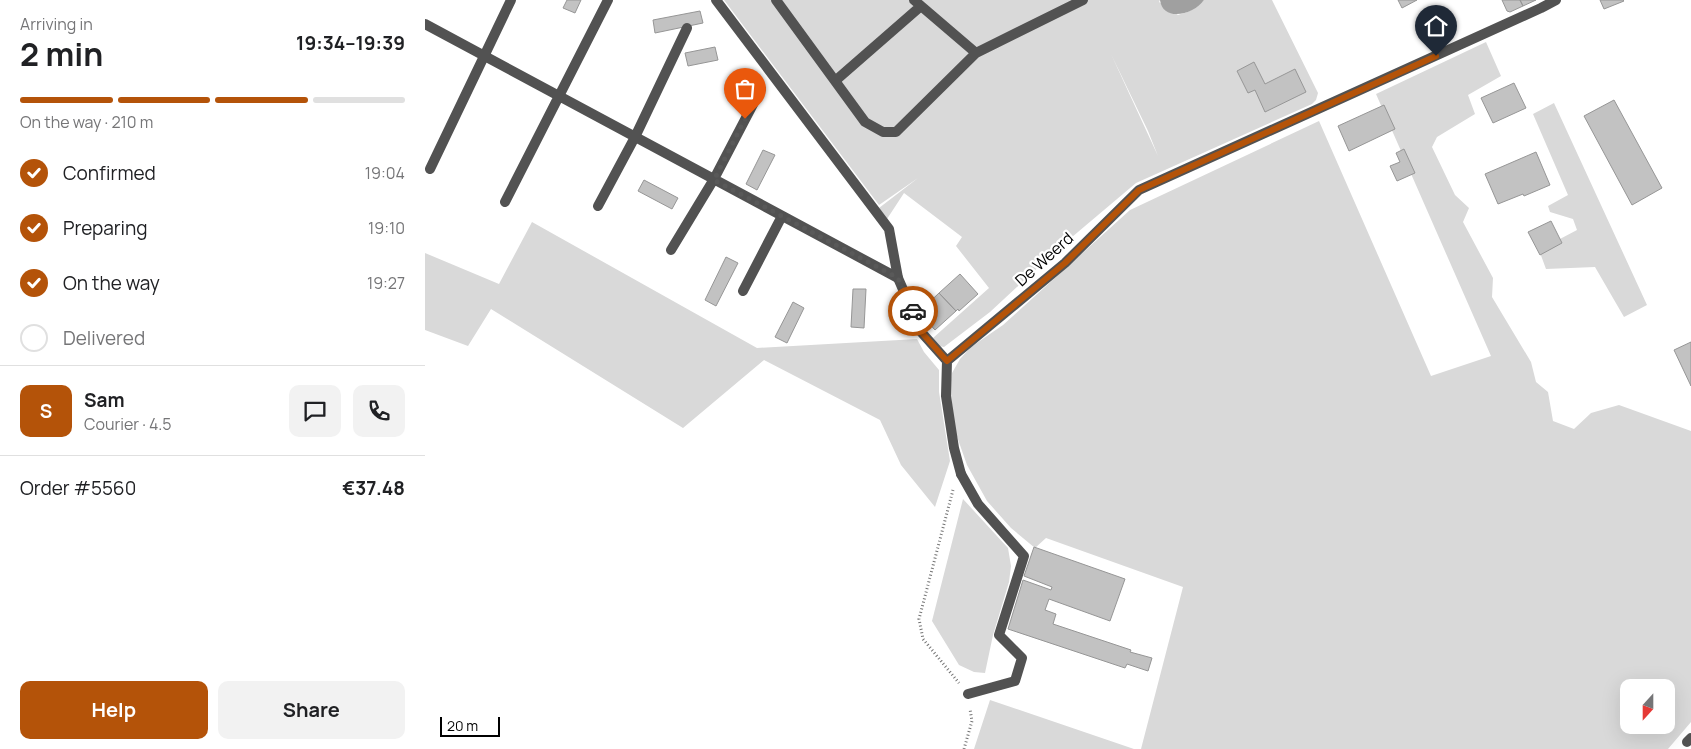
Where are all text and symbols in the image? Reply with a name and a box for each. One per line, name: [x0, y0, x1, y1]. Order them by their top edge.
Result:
pin: [1415, 5, 1457, 56]
icon: home: [1422, 12, 1450, 40]
text: Arriving in: [20, 13, 93, 35]
text: 19:34–19:39: [296, 30, 405, 56]
text: 2 min: [20, 32, 103, 76]
pin: [724, 68, 766, 119]
icon: bag: [731, 75, 759, 103]
text: On the way · 210 m: [20, 111, 153, 133]
icon: check: [20, 159, 48, 187]
text: Confirmed: [63, 160, 156, 186]
text: 19:04: [365, 162, 405, 184]
icon: check: [20, 214, 48, 242]
text: Preparing: [63, 215, 148, 241]
text: 19:10: [368, 217, 405, 239]
street label: De Weerd: [1010, 227, 1078, 291]
icon: check: [20, 269, 48, 297]
text: On the way: [63, 270, 160, 296]
text: 19:27: [367, 272, 405, 294]
courier: [888, 286, 938, 336]
icon: car: [899, 297, 927, 325]
text: Delivered: [63, 325, 145, 351]
button: chat: [289, 385, 341, 437]
button: phone: [353, 385, 405, 437]
text: Sam: [84, 387, 125, 413]
text: S: [40, 398, 52, 424]
text: Courier · 4.5: [84, 413, 171, 435]
text: Order #5560: [20, 475, 136, 501]
text: €37.48: [342, 475, 405, 501]
north arrow: [1620, 679, 1675, 734]
map controls: [1620, 679, 1675, 734]
button: Help: [20, 681, 208, 739]
button: Share: [218, 681, 405, 739]
scale bar: [440, 714, 500, 737]
text: 20 m: [447, 716, 478, 735]

